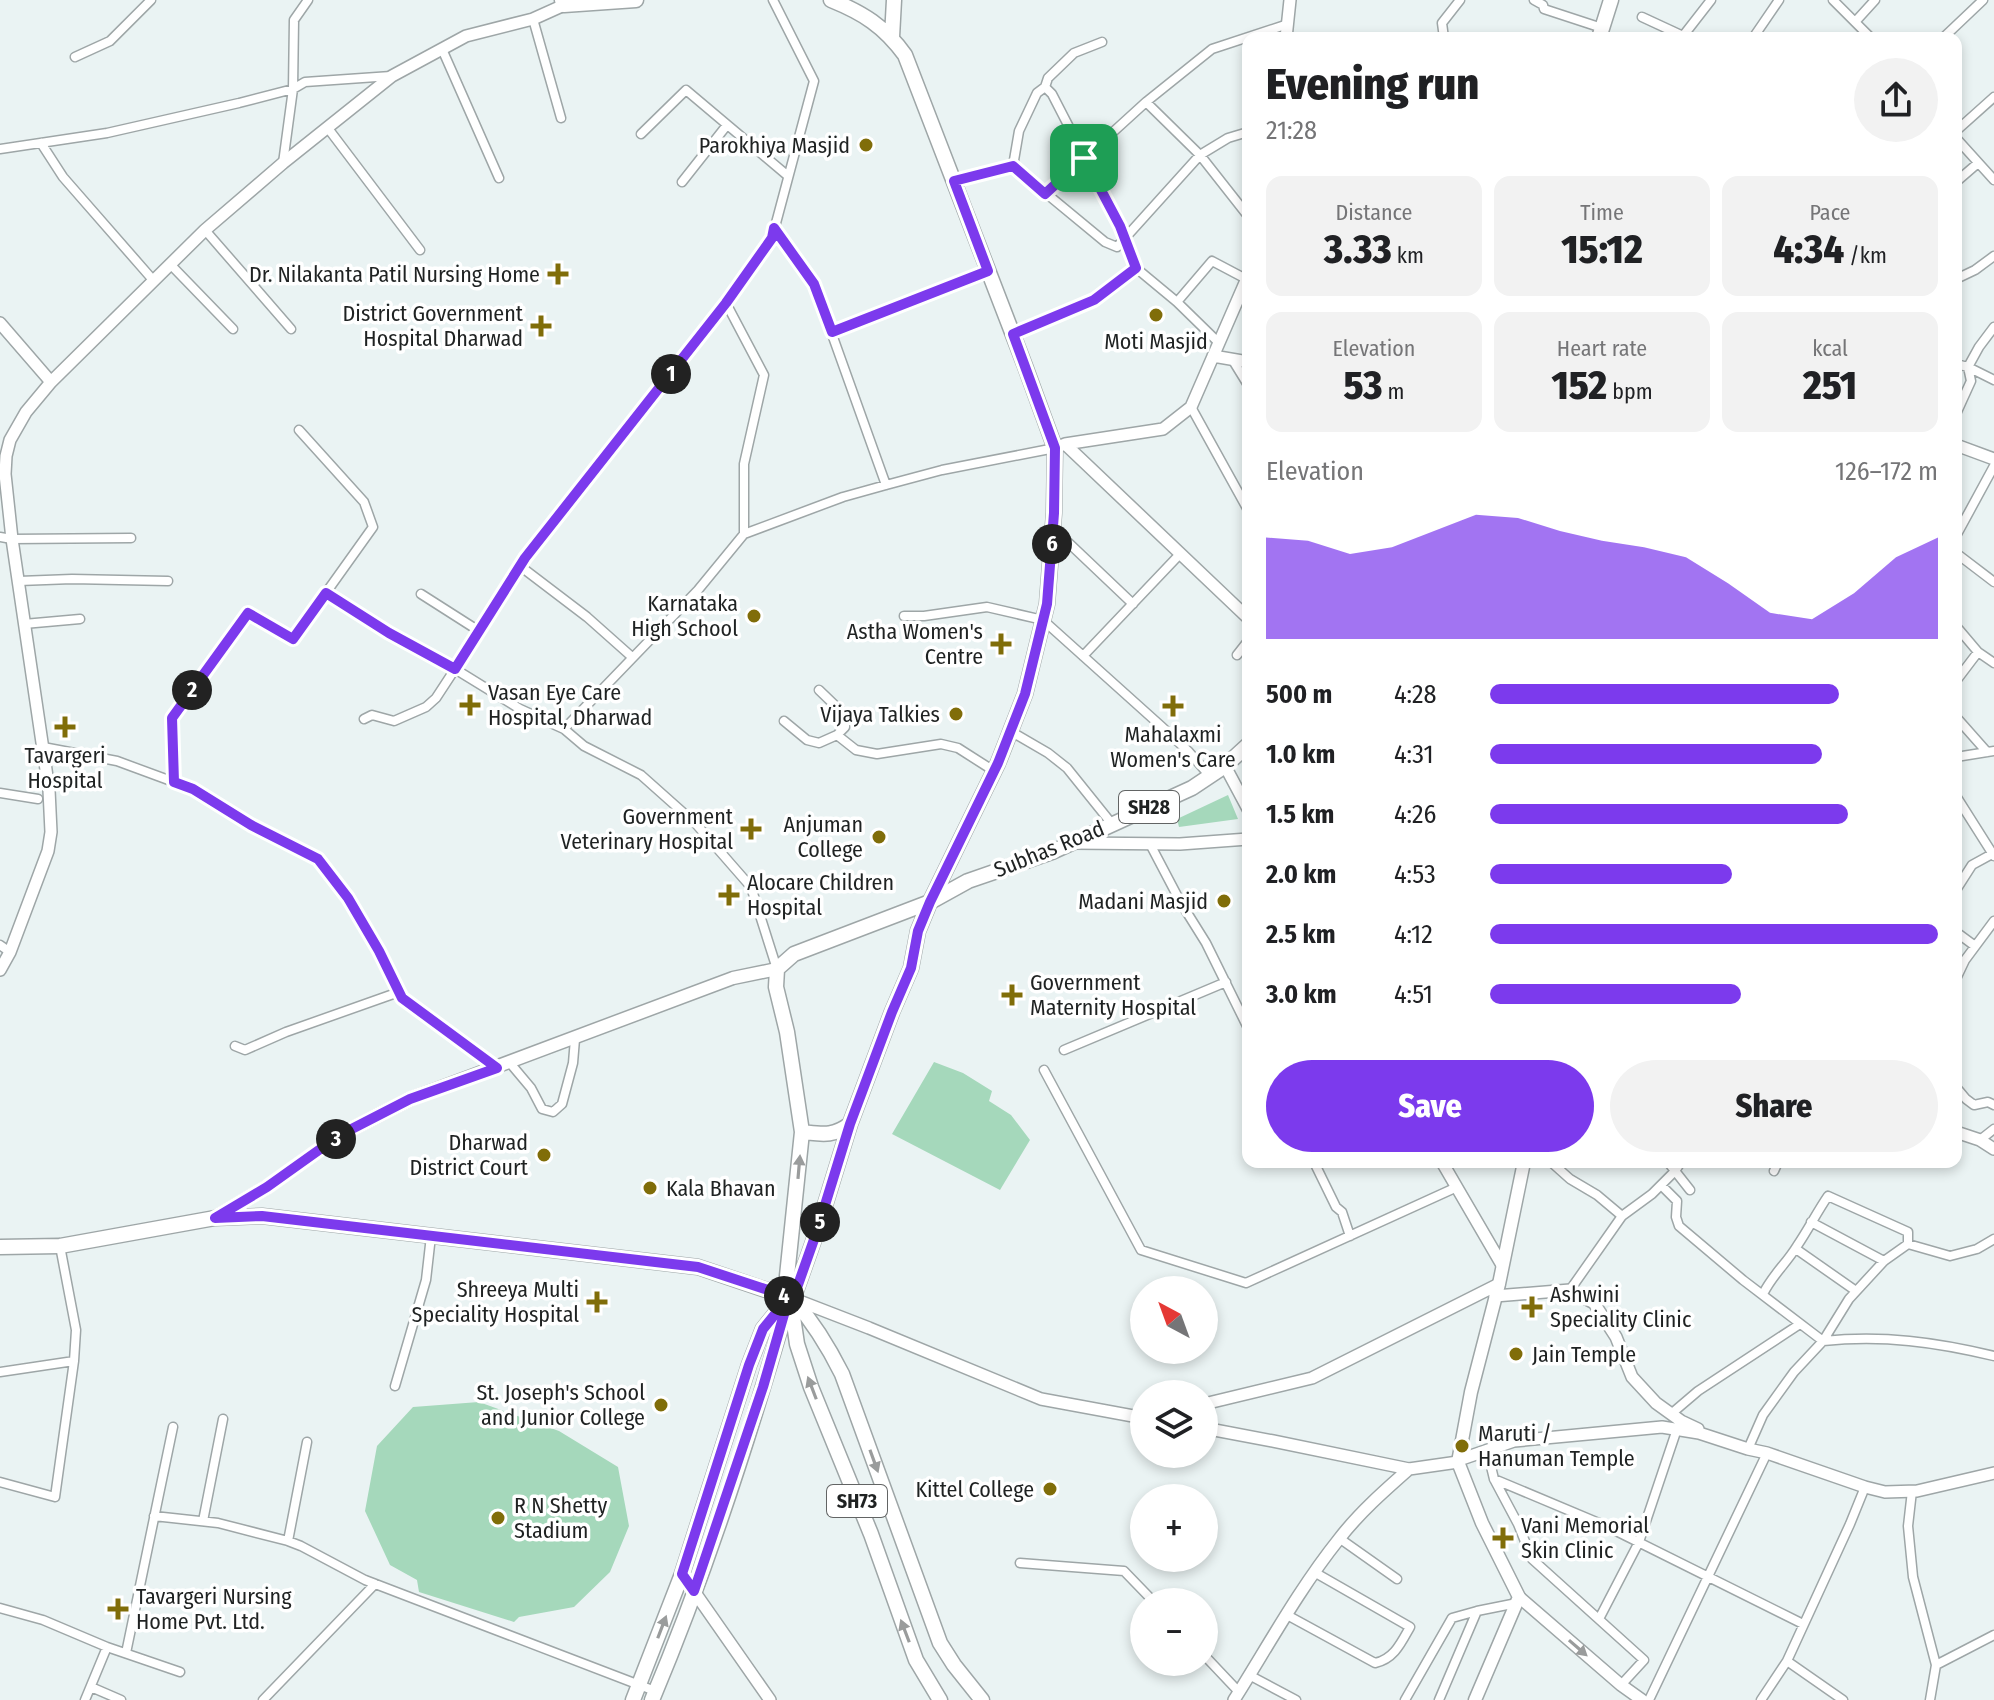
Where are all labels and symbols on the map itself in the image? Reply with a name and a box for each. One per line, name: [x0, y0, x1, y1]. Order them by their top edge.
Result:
pin: [1050, 124, 1118, 192]
place label: Parokhiya Masjid: [699, 132, 850, 159]
marker: Parokhiya Masjid: [857, 136, 875, 154]
place label: Dr. Nilakanta Patil Nursing Home: [249, 261, 540, 288]
marker: Dr. Nilakanta Patil Nursing Home: [547, 263, 569, 285]
place label: District Government Hospital Dharwad: [343, 300, 524, 352]
marker: Moti Masjid: [1147, 306, 1165, 324]
marker: District Government Hospital Dharwad: [530, 315, 552, 337]
place label: Moti Masjid: [1104, 328, 1208, 355]
pin: 1: [651, 354, 691, 394]
pin: 6: [1032, 524, 1072, 564]
place label: Karnataka High School: [631, 590, 738, 642]
marker: Karnataka High School: [745, 607, 763, 625]
place label: Astha Women's Centre: [847, 618, 983, 670]
marker: Astha Women's Centre: [990, 633, 1012, 655]
pin: 2: [172, 670, 212, 710]
place label: Vasan Eye Care Hospital, Dharwad: [488, 679, 652, 731]
marker: Vasan Eye Care Hospital, Dharwad: [459, 694, 481, 716]
marker: Mahalaxmi Women's Care: [1162, 695, 1184, 717]
place label: Vijaya Talkies: [820, 701, 940, 728]
marker: Vijaya Talkies: [947, 705, 965, 723]
marker: Tavargeri Hospital: [54, 716, 76, 738]
place label: Mahalaxmi Women's Care: [1110, 721, 1236, 773]
place label: Tavargeri Hospital: [24, 742, 106, 794]
road number: SH28: [1119, 791, 1179, 823]
place label: Government Veterinary Hospital: [561, 803, 734, 855]
place label: Anjuman College: [783, 811, 863, 863]
street label: Subhas Road: [990, 815, 1108, 883]
marker: Government Veterinary Hospital: [740, 818, 762, 840]
marker: Anjuman College: [870, 828, 888, 846]
place label: Alocare Children Hospital: [747, 869, 894, 921]
marker: Alocare Children Hospital: [718, 884, 740, 906]
place label: Madani Masjid: [1078, 888, 1208, 915]
marker: Madani Masjid: [1215, 892, 1233, 910]
place label: Government Maternity Hospital: [1030, 969, 1196, 1021]
marker: Government Maternity Hospital: [1001, 984, 1023, 1006]
pin: 3: [316, 1119, 356, 1159]
place label: Dharwad District Court: [409, 1129, 529, 1181]
marker: Dharwad District Court: [535, 1146, 553, 1164]
one-way arrow: [793, 1154, 806, 1179]
place label: Kala Bhavan: [666, 1175, 776, 1202]
marker: Kala Bhavan: [641, 1179, 659, 1197]
pin: 5: [800, 1202, 840, 1242]
place label: Shreeya Multi Speciality Hospital: [412, 1276, 579, 1328]
pin: 4: [764, 1276, 804, 1316]
north arrow: [1130, 1276, 1218, 1364]
place label: Ashwini Speciality Clinic: [1550, 1281, 1692, 1333]
marker: Shreeya Multi Speciality Hospital: [586, 1291, 608, 1313]
marker: Ashwini Speciality Clinic: [1521, 1296, 1543, 1318]
place label: Jain Temple: [1532, 1341, 1636, 1368]
marker: Jain Temple: [1507, 1345, 1525, 1363]
one-way arrow: [805, 1376, 818, 1400]
place label: St. Joseph's School and Junior College: [476, 1379, 645, 1431]
marker: St. Joseph's School and Junior College: [652, 1396, 670, 1414]
place label: Maruti / Hanuman Temple: [1478, 1420, 1635, 1472]
marker: Maruti / Hanuman Temple: [1453, 1437, 1471, 1455]
one-way arrow: [868, 1450, 881, 1474]
place label: Kittel College: [915, 1476, 1034, 1503]
marker: Kittel College: [1041, 1480, 1059, 1498]
road number: SH73: [827, 1485, 887, 1517]
place label: R N Shetty Stadium: [514, 1492, 607, 1544]
marker: R N Shetty Stadium: [489, 1509, 507, 1527]
place label: Vani Memorial Skin Clinic: [1521, 1512, 1649, 1564]
marker: Vani Memorial Skin Clinic: [1492, 1527, 1514, 1549]
place label: Tavargeri Nursing Home Pvt. Ltd.: [136, 1583, 292, 1635]
marker: Tavargeri Nursing Home Pvt. Ltd.: [107, 1598, 129, 1620]
one-way arrow: [656, 1615, 668, 1639]
one-way arrow: [898, 1619, 911, 1643]
one-way arrow: [1568, 1639, 1588, 1656]

